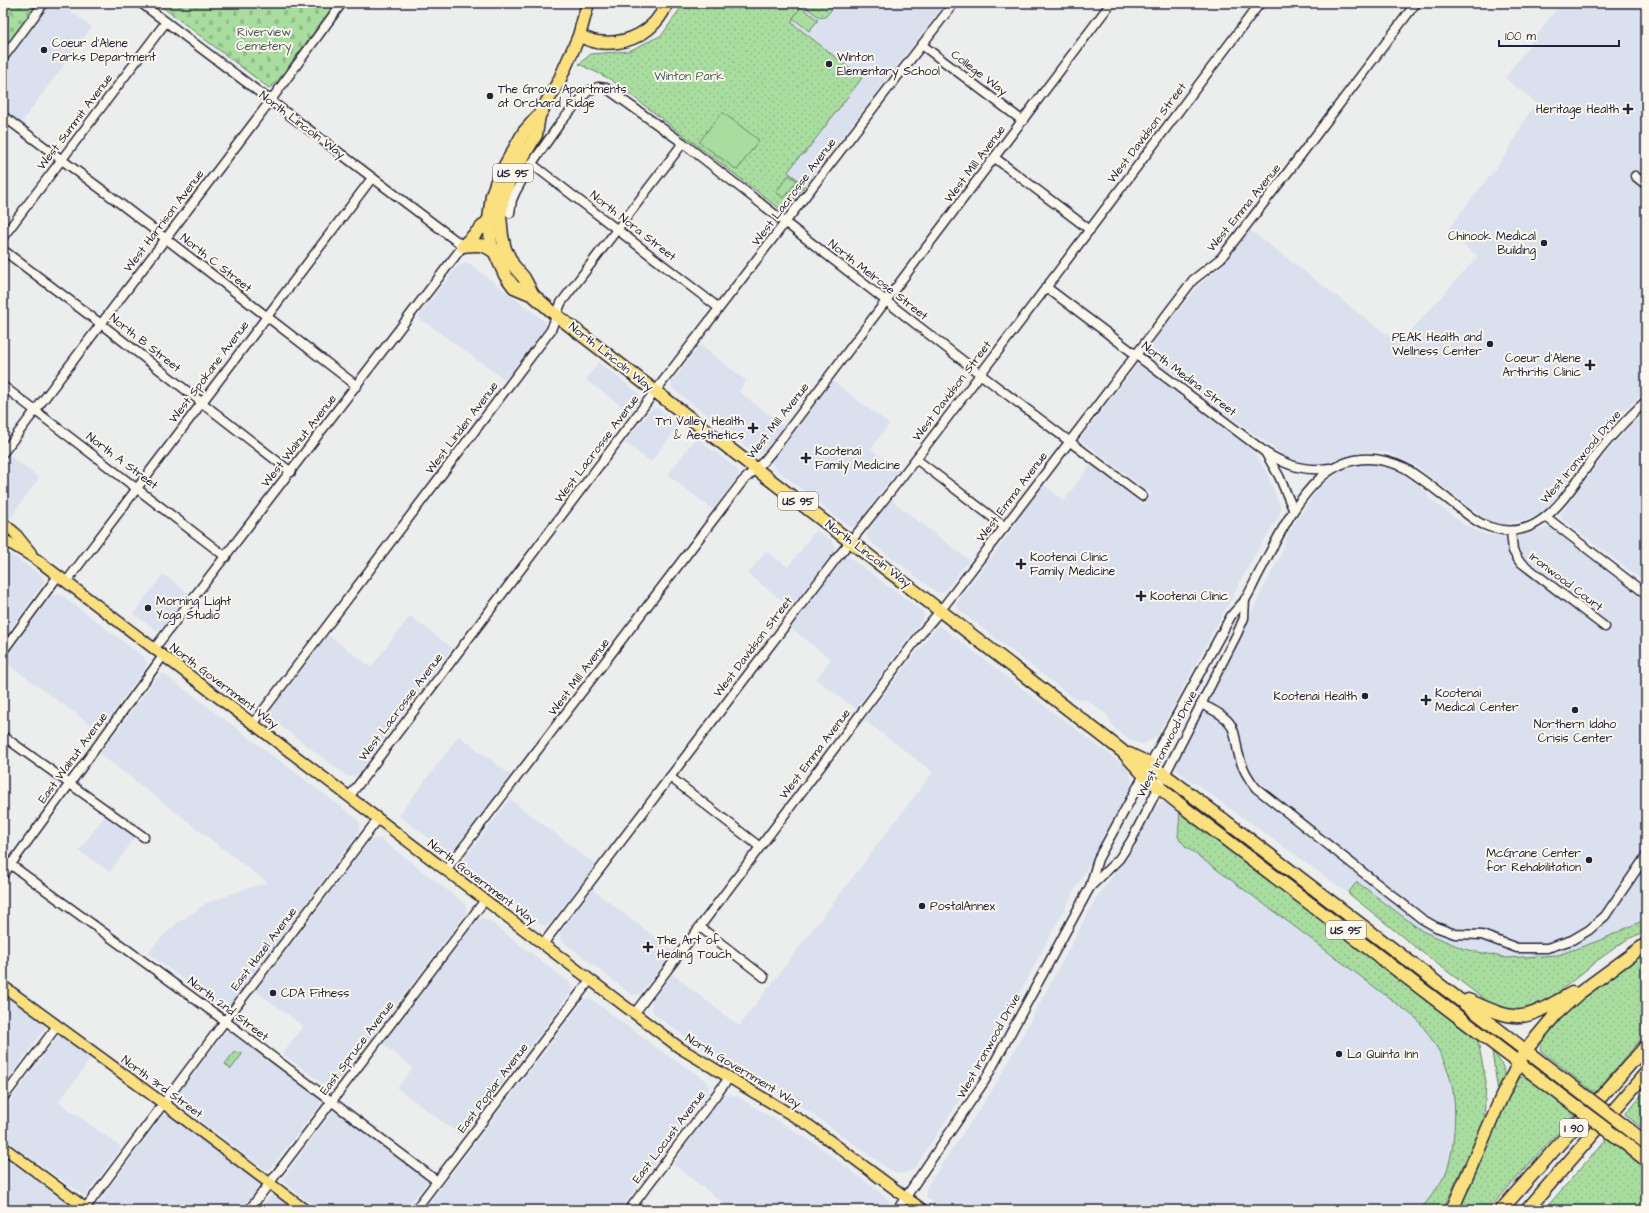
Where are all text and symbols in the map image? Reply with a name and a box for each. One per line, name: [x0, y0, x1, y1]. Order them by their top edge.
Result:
scale bar: [1499, 22, 1619, 48]
park label: Riverview Cemetery: [236, 24, 292, 56]
text: 100 m: [1505, 28, 1536, 45]
place label: Coeur d'Alene Parks Department: [52, 35, 156, 66]
marker: Coeur d'Alene Parks Department: [39, 45, 49, 55]
street label: College Way: [947, 46, 1011, 101]
place label: Winton Elementary School: [837, 49, 940, 81]
marker: Winton Elementary School: [824, 59, 834, 69]
park label: Winton Park: [654, 68, 724, 85]
street label: West Summit Avenue: [33, 70, 117, 174]
street label: West Davidson Street: [1103, 79, 1191, 187]
place label: The Grove Apartments at Orchard Ridge: [498, 81, 627, 113]
street label: North Lincoln Way: [255, 87, 349, 164]
marker: The Grove Apartments at Orchard Ridge: [485, 91, 495, 101]
place label: Heritage Health: [1536, 101, 1619, 119]
marker: Heritage Health: [1622, 103, 1634, 115]
street label: West Mill Avenue: [940, 121, 1010, 206]
street label: West Lacrosse Avenue: [748, 134, 841, 249]
street label: West Emma Avenue: [1203, 160, 1285, 256]
road number: US 95: [493, 164, 533, 182]
street label: West Harrison Avenue: [120, 166, 209, 276]
street label: North Nora Street: [586, 187, 680, 265]
place label: Chinook Medical Building: [1448, 228, 1536, 260]
street label: North C Street: [177, 230, 256, 297]
street label: North Melrose Street: [824, 236, 932, 324]
marker: Chinook Medical Building: [1539, 238, 1549, 248]
street label: North B Street: [106, 310, 185, 377]
street label: West Spokane Avenue: [165, 317, 254, 427]
street label: North Lincoln Way: [564, 318, 657, 397]
place label: PEAK Health and Wellness Center: [1392, 329, 1482, 360]
street label: West Davidson Street: [908, 337, 996, 445]
street label: North Medina Street: [1138, 338, 1240, 420]
marker: PEAK Health and Wellness Center: [1485, 339, 1495, 349]
place label: Coeur d'Alene Arthritis Clinic: [1502, 350, 1582, 381]
marker: Coeur d'Alene Arthritis Clinic: [1584, 359, 1596, 371]
street label: West Linden Avenue: [422, 378, 503, 478]
street label: West Mill Avenue: [743, 379, 814, 463]
street label: West Walnut Avenue: [257, 391, 341, 491]
street label: West Lacrosse Avenue: [551, 391, 644, 506]
street label: West Ironwood Drive: [1537, 406, 1626, 508]
place label: Tri Valley Health & Aesthetics: [655, 413, 744, 444]
marker: Tri Valley Health & Aesthetics: [747, 422, 759, 434]
street label: North A Street: [83, 428, 162, 494]
place label: Kootenai Family Medicine: [815, 443, 901, 475]
street label: West Emma Avenue: [972, 448, 1052, 546]
marker: Kootenai Family Medicine: [800, 452, 812, 464]
road number: US 95: [778, 492, 818, 510]
street label: North Lincoln Way: [821, 516, 915, 593]
place label: Kootenai Clinic Family Medicine: [1030, 549, 1116, 581]
street label: Ironwood Court: [1526, 549, 1606, 615]
marker: Kootenai Clinic Family Medicine: [1015, 558, 1027, 570]
place label: Kootenai Clinic: [1150, 588, 1229, 605]
marker: Kootenai Clinic: [1135, 590, 1147, 602]
place label: Morning Light Yoga Studio: [156, 593, 231, 625]
street label: West Davidson Street: [709, 593, 797, 701]
marker: Morning Light Yoga Studio: [143, 603, 153, 613]
street label: West Mill Avenue: [544, 634, 614, 719]
street label: North Government Way: [165, 639, 282, 734]
street label: West Lacrosse Avenue: [355, 649, 448, 764]
place label: Kootenai Medical Center: [1435, 685, 1519, 716]
street label: West Ironwood Drive: [1133, 687, 1202, 800]
place label: Kootenai Health: [1274, 688, 1357, 705]
marker: Kootenai Health: [1360, 691, 1370, 701]
marker: Kootenai Medical Center: [1420, 694, 1432, 706]
street label: West Emma Avenue: [775, 705, 855, 803]
marker: Northern Idaho Crisis Center: [1570, 705, 1580, 715]
street label: East Walnut Avenue: [34, 709, 112, 807]
place label: Northern Idaho Crisis Center: [1534, 716, 1616, 747]
street label: North Government Way: [423, 835, 540, 930]
place label: McGrane Center for Rehabilitation: [1486, 845, 1581, 876]
marker: McGrane Center for Rehabilitation: [1584, 855, 1594, 865]
place label: PostalAnnex: [930, 898, 995, 915]
marker: PostalAnnex: [917, 901, 927, 911]
street label: East Hazel Avenue: [227, 903, 301, 994]
road number: US 95: [1326, 921, 1366, 939]
place label: The Art of Healing Touch: [657, 932, 731, 964]
marker: The Art of Healing Touch: [642, 941, 654, 953]
street label: North 2nd Street: [184, 973, 272, 1045]
place label: CDA Fitness: [281, 985, 349, 1002]
marker: CDA Fitness: [268, 988, 278, 998]
street label: West Ironwood Drive: [953, 990, 1025, 1102]
street label: East Spruce Avenue: [316, 997, 398, 1099]
street label: North Government Way: [681, 1030, 804, 1113]
street label: East Poplar Avenue: [454, 1039, 533, 1136]
place label: La Quinta Inn: [1347, 1046, 1418, 1063]
marker: La Quinta Inn: [1334, 1049, 1344, 1059]
street label: North 3rd Street: [118, 1052, 206, 1123]
street label: East Locust Avenue: [628, 1087, 710, 1187]
road number: I 90: [1560, 1119, 1588, 1137]

